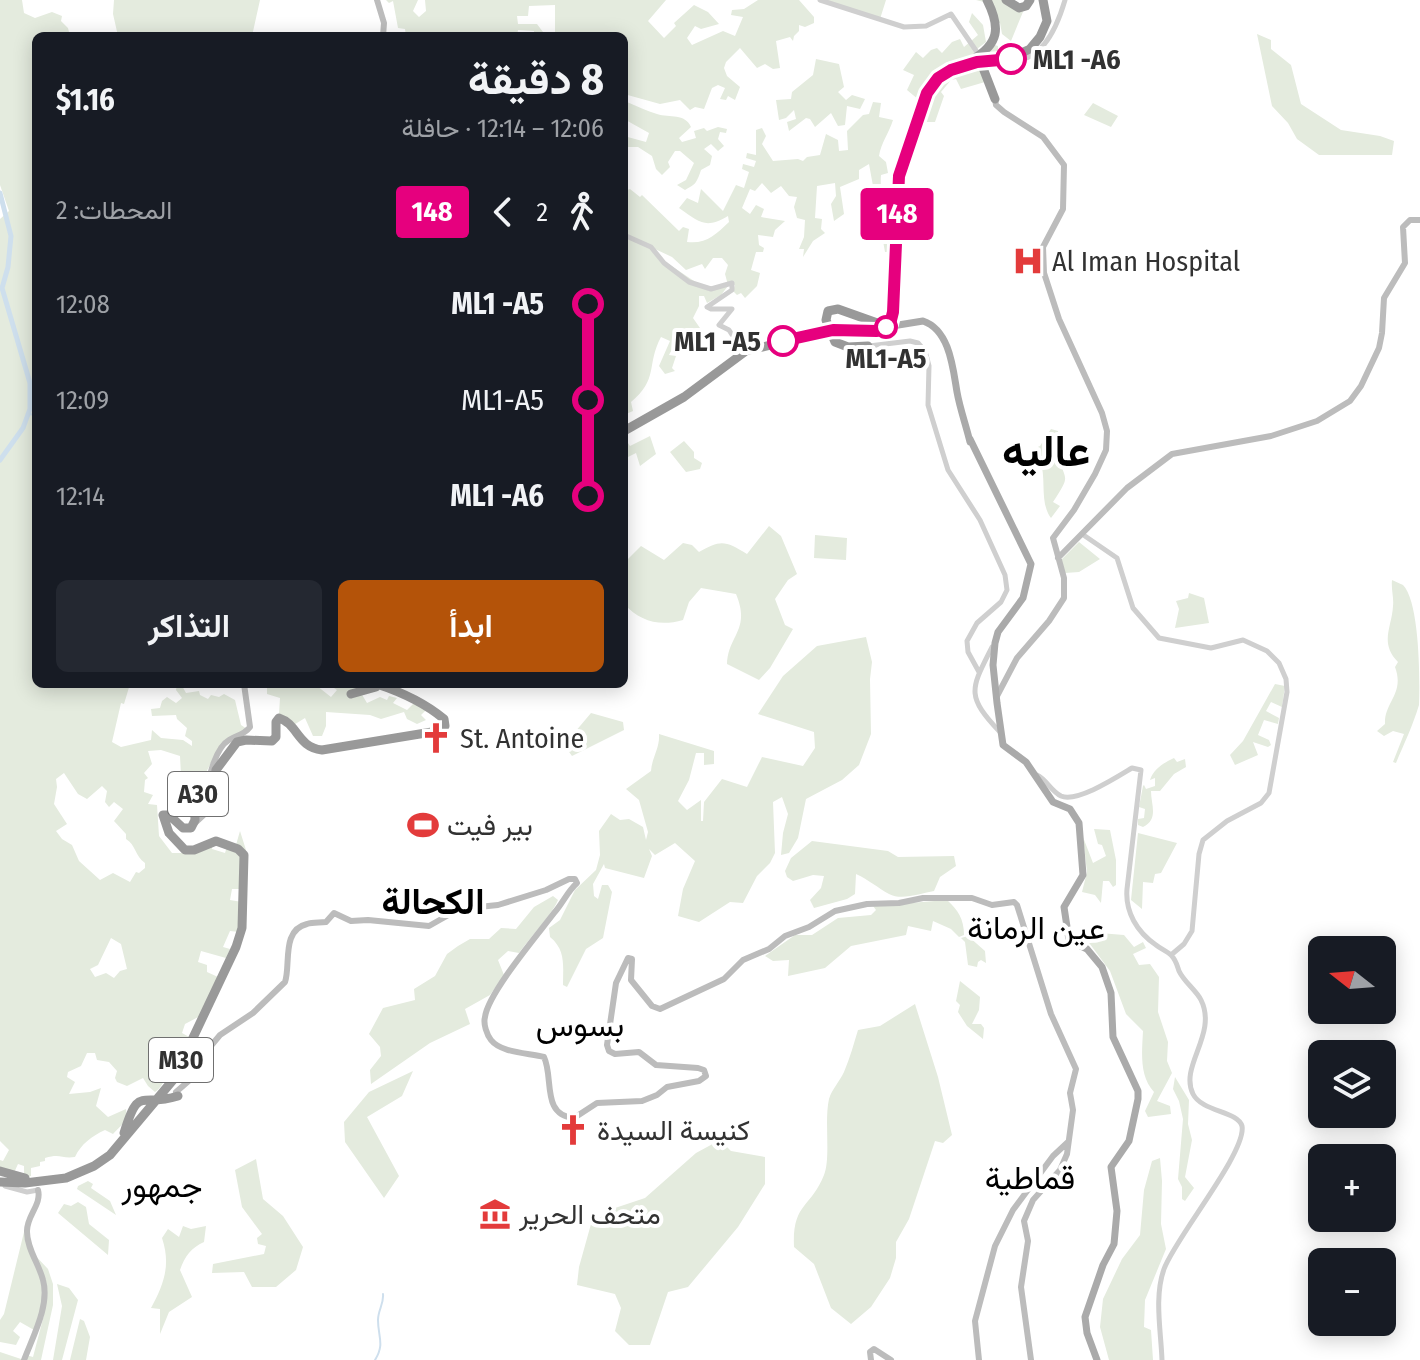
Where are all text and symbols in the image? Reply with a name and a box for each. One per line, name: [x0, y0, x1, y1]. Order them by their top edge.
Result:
place label: ML1 -A6: [1033, 43, 1121, 76]
marker: ML1 -A6: [996, 44, 1026, 74]
text: 8 دقيقة: [468, 53, 604, 106]
text: $1.16: [56, 82, 115, 118]
text: 12:06 – 12:14 · حافلة: [402, 113, 604, 144]
line badge: 148: [851, 188, 943, 240]
icon: back: [481, 190, 525, 234]
icon: walk: [560, 190, 604, 234]
text: المحطات: 2: [56, 195, 172, 226]
text: 148: [412, 195, 453, 228]
text: 2: [537, 197, 548, 228]
text: 148: [876, 197, 918, 230]
hospital icon: Al Iman Hospital: [1011, 244, 1045, 278]
place label: Al Iman Hospital: [1052, 245, 1240, 278]
text: ML1 -A5: [451, 286, 544, 322]
text: 12:08: [56, 289, 110, 320]
marker: ML1-A5: [875, 316, 897, 338]
place label: ML1 -A5: [674, 325, 761, 358]
marker: ML1 -A5: [768, 326, 798, 356]
place label: ML1-A5: [846, 342, 926, 375]
text: ML1-A5: [461, 382, 544, 418]
text: 12:09: [56, 385, 109, 416]
district label: عاليه: [1002, 425, 1090, 478]
text: ML1 -A6: [450, 478, 544, 514]
text: 12:14: [56, 481, 105, 512]
button: التذاكر: [56, 580, 322, 672]
button: ابدأ: [338, 580, 604, 672]
church icon: St. Antoine: [419, 721, 453, 755]
place label: St. Antoine: [460, 722, 584, 755]
road number: A30: [168, 772, 228, 816]
sports icon: بير فيت: [406, 808, 440, 842]
place label: بير فيت: [447, 809, 533, 843]
district label: الكحالة: [382, 880, 484, 924]
district label: عين الرمانة: [967, 909, 1105, 948]
north arrow: [1308, 936, 1396, 1024]
map controls: [1308, 936, 1396, 1336]
district label: بسوس: [536, 1006, 624, 1045]
road number: M30: [149, 1038, 213, 1082]
button: layers: [1308, 1040, 1396, 1128]
church icon: كنيسة السيدة: [556, 1113, 590, 1147]
place label: كنيسة السيدة: [597, 1114, 750, 1147]
button: +: [1308, 1144, 1396, 1232]
district label: قماطية: [985, 1159, 1075, 1197]
district label: جمهور: [121, 1167, 202, 1206]
museum icon: متحف الحرير: [478, 1197, 512, 1231]
place label: متحف الحرير: [518, 1198, 661, 1232]
button: −: [1308, 1248, 1396, 1336]

